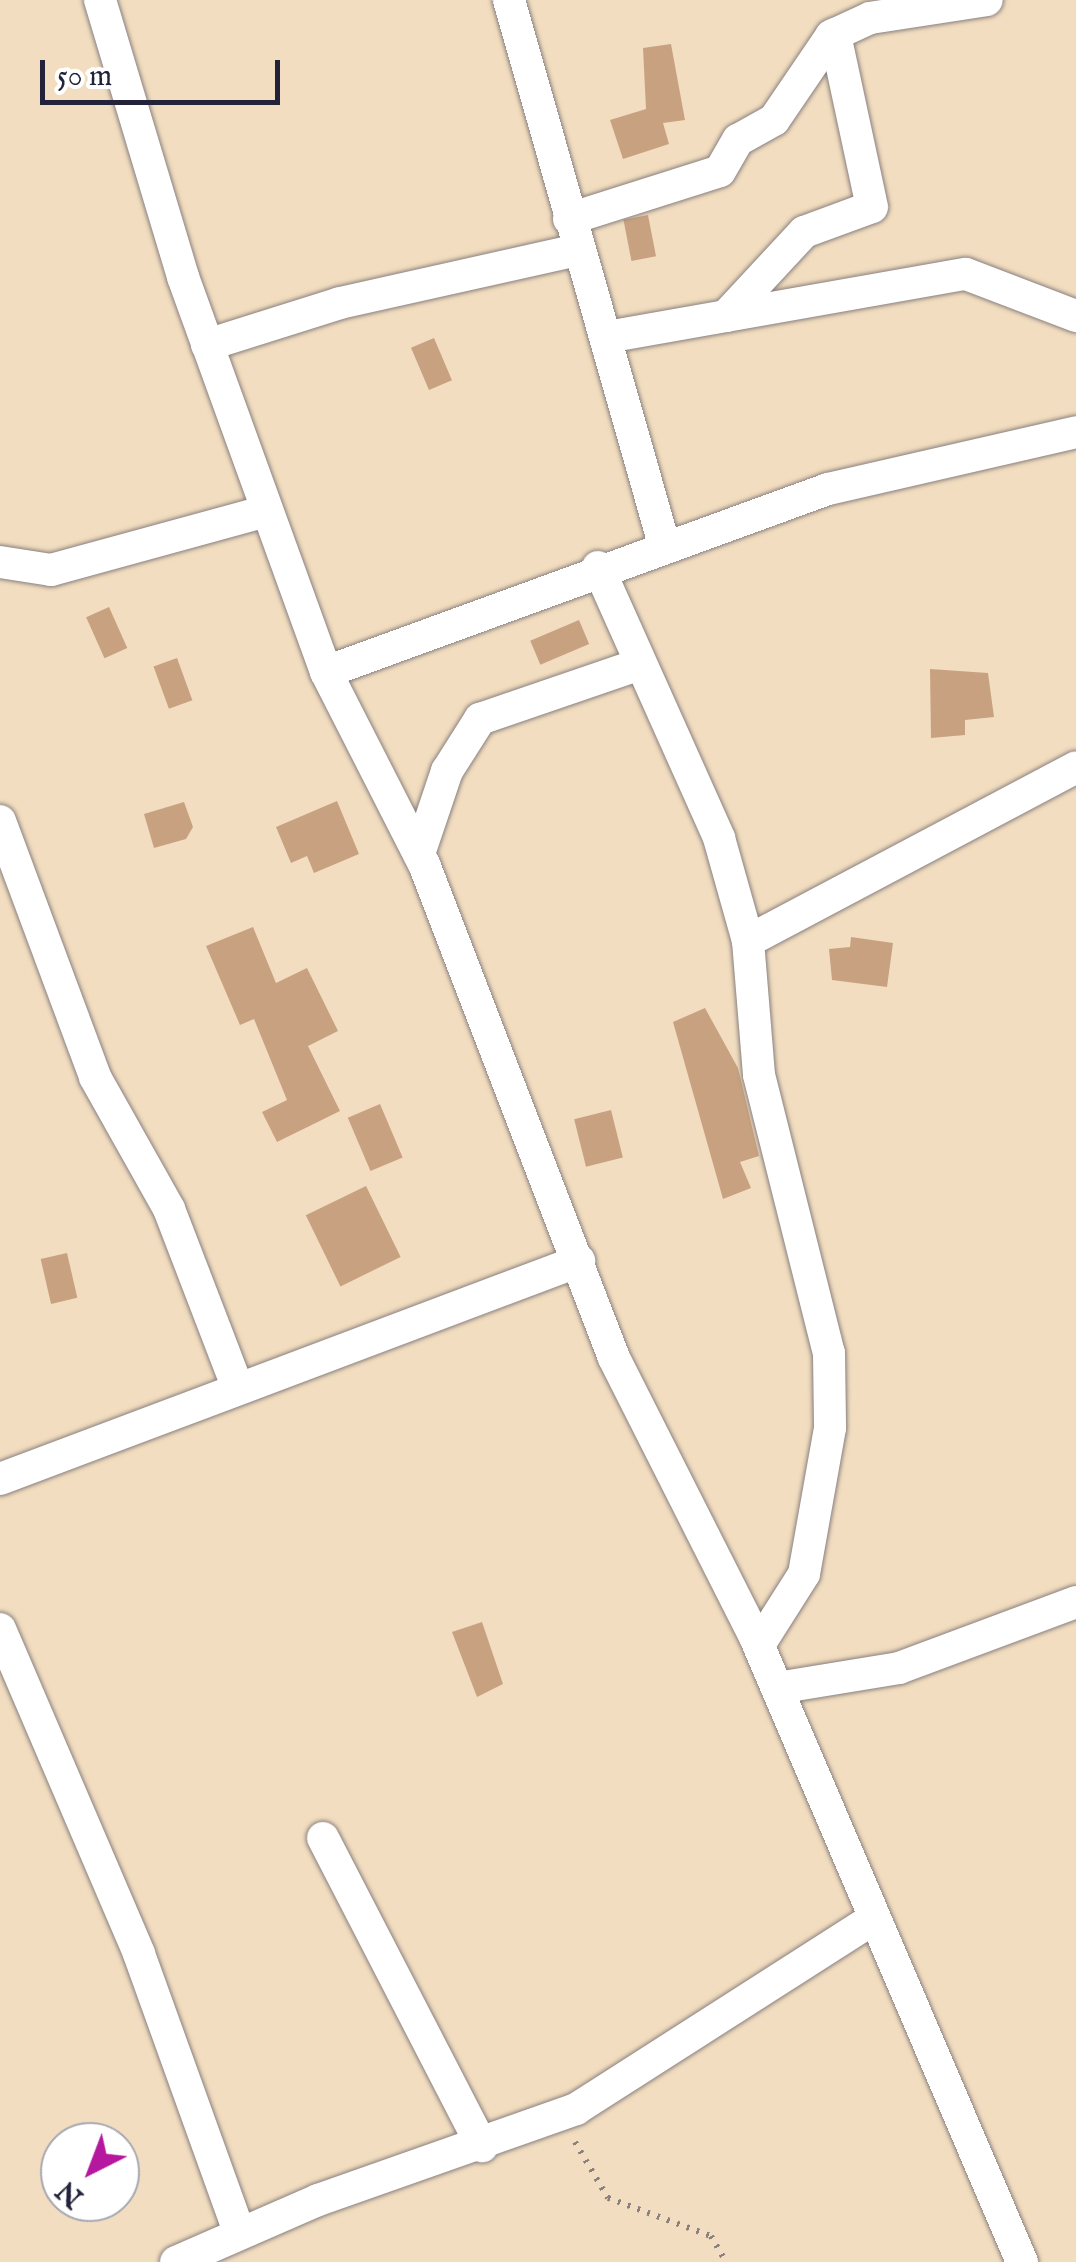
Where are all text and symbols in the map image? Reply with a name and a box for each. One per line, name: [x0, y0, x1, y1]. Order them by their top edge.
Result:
scale bar: [45, 40, 285, 102]
text: 50 m: [57, 58, 112, 96]
north arrow: [40, 2122, 140, 2222]
text: N: [50, 2172, 92, 2214]

